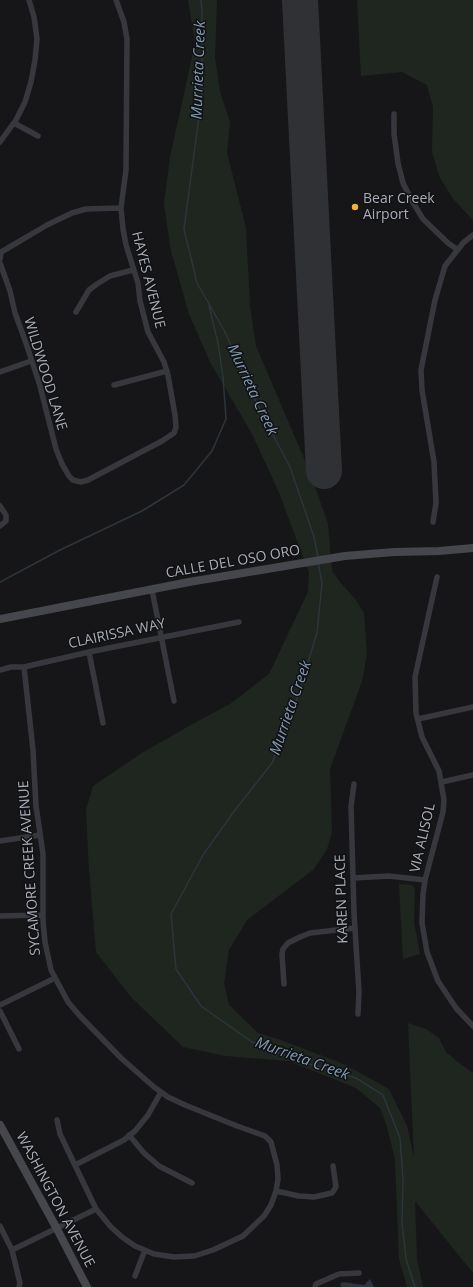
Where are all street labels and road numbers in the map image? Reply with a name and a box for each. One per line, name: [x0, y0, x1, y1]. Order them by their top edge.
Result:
street label: HAYES AVENUE: [128, 230, 168, 330]
street label: WILDWOOD LANE: [20, 315, 70, 433]
street label: CALLE DEL OSO ORO: [165, 542, 301, 582]
street label: CLAIRISSA WAY: [67, 616, 167, 652]
street label: SYCAMORE CREEK AVENUE: [16, 780, 44, 956]
street label: VIA ALISOL: [407, 802, 439, 874]
street label: KAREN PLACE: [332, 854, 352, 944]
street label: WASHINGTON AVENUE: [12, 1130, 98, 1270]

